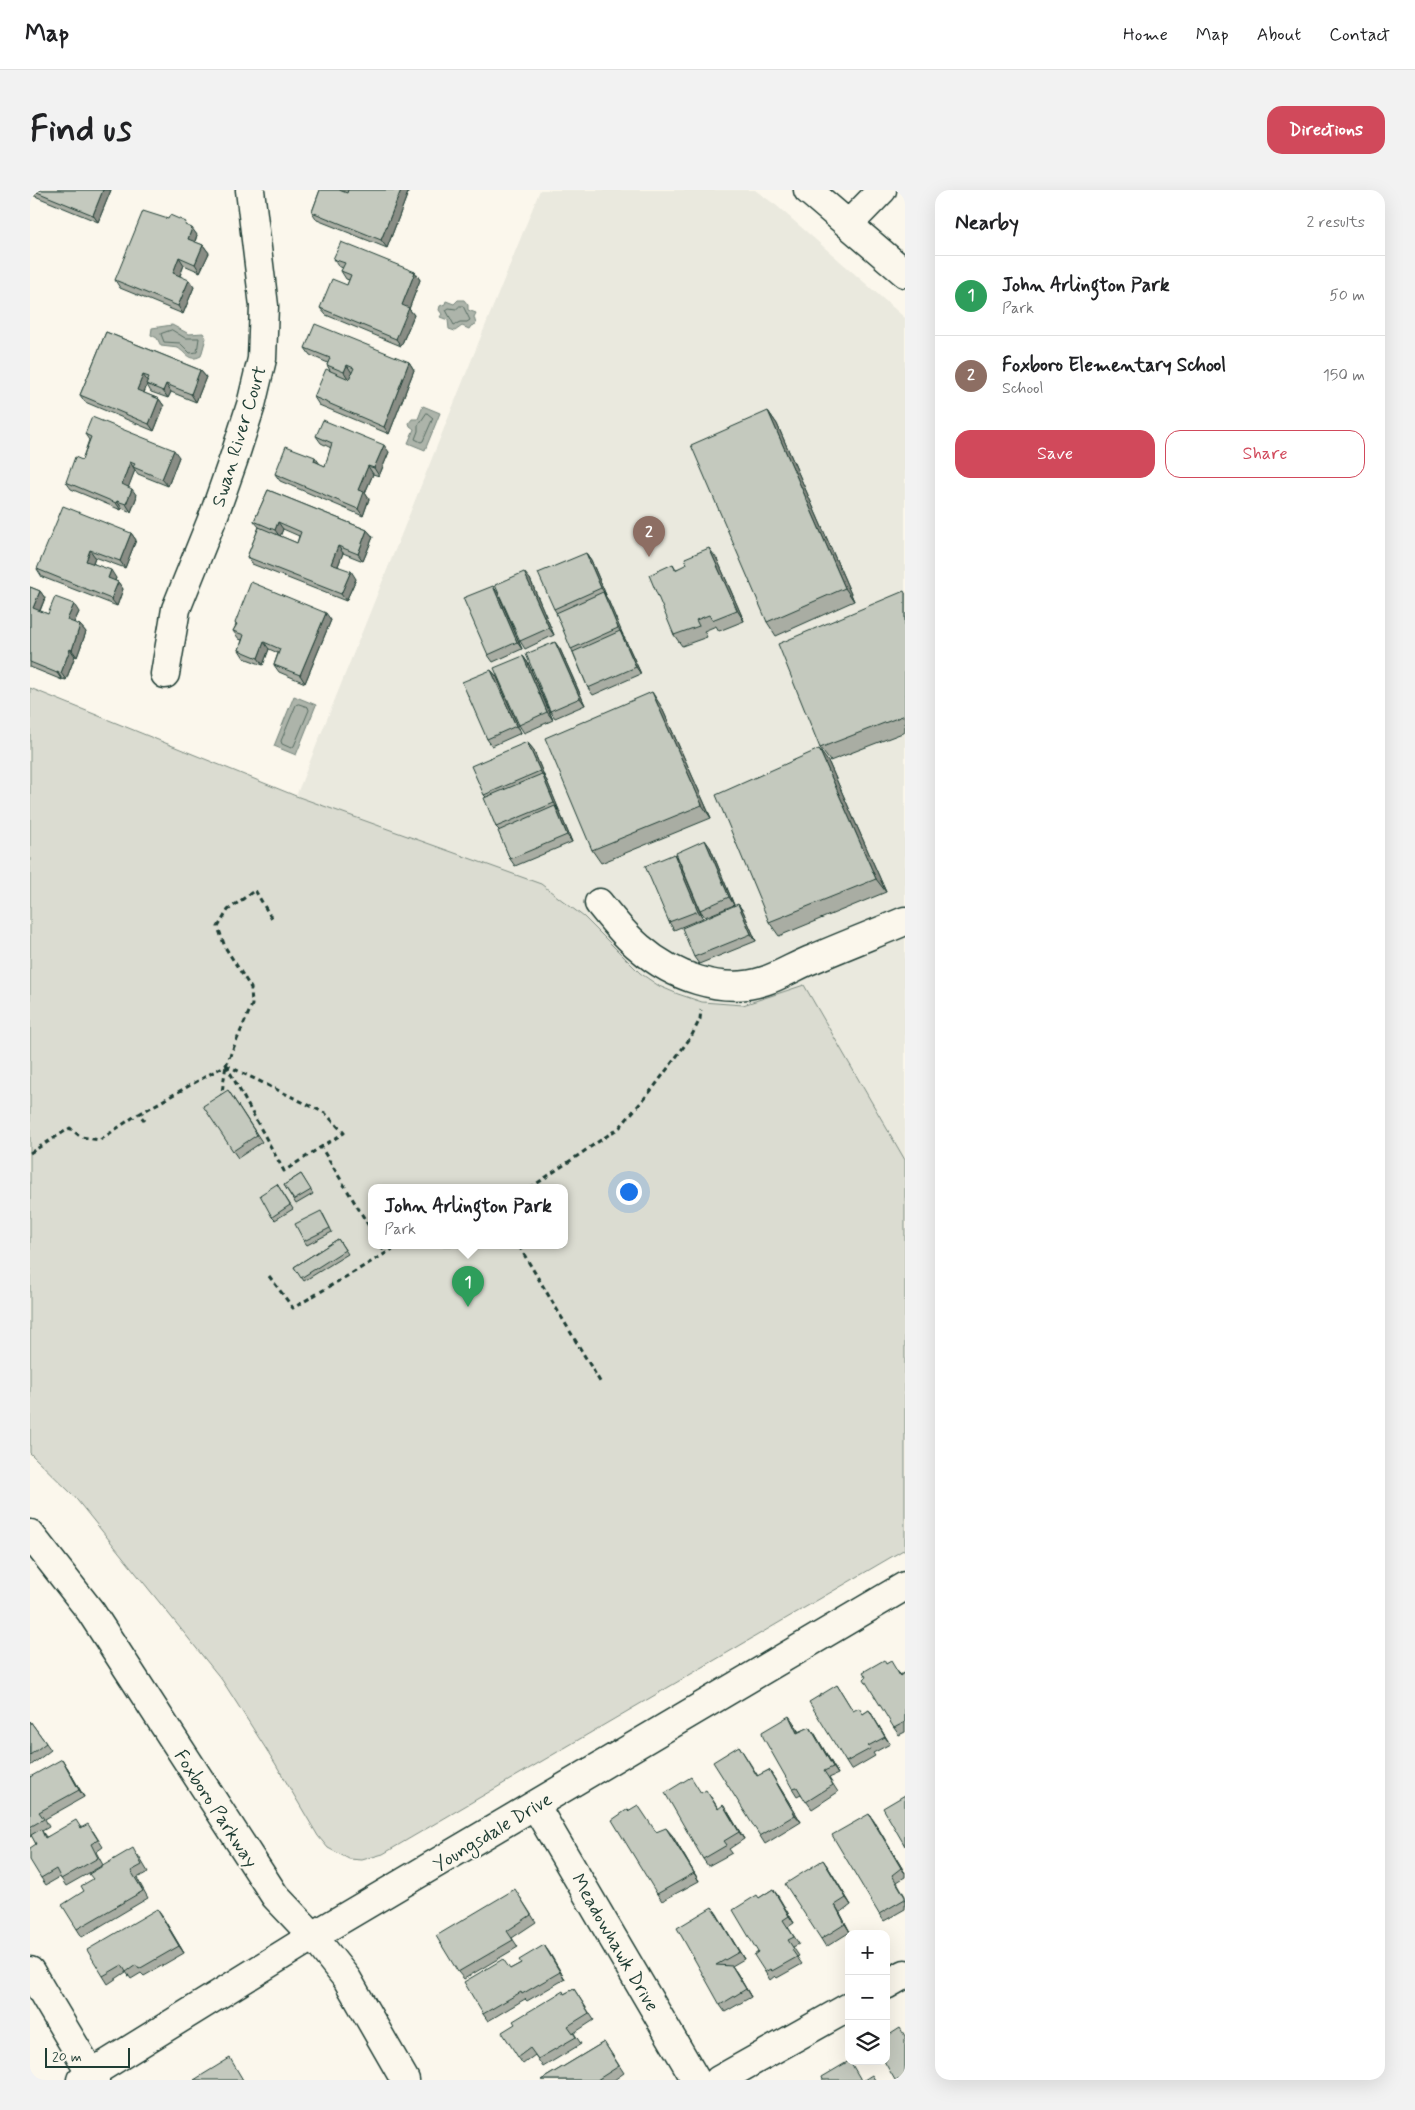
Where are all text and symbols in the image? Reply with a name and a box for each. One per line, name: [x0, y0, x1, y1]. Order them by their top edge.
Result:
text: Map: [25, 19, 69, 50]
text: Home: [1123, 23, 1168, 47]
text: Map: [1196, 23, 1229, 47]
text: About: [1257, 23, 1301, 47]
text: Contact: [1329, 23, 1390, 47]
button: Directions: [1267, 106, 1385, 154]
text: Find us: [30, 107, 132, 153]
text: Nearby: [955, 209, 1019, 237]
text: 2 results: [1307, 212, 1365, 233]
text: John Arlington Park: [1002, 273, 1170, 298]
text: 1: [967, 285, 975, 306]
text: 50 m: [1329, 285, 1365, 306]
text: Park: [1002, 298, 1034, 319]
text: Foxboro Elementary School: [1002, 353, 1226, 378]
street label: Swan River Court: [206, 363, 273, 510]
text: 2: [967, 365, 975, 386]
text: 150 m: [1323, 365, 1365, 386]
text: School: [1002, 378, 1043, 399]
button: Save: [955, 430, 1155, 478]
button: Share: [1165, 430, 1365, 478]
pin: 2: [633, 516, 665, 557]
your location: [616, 1179, 642, 1205]
popup: [368, 1184, 568, 1249]
text: John Arlington Park: [384, 1194, 552, 1219]
text: Park: [384, 1219, 416, 1240]
pin: 1: [452, 1266, 484, 1307]
street label: Foxboro Parkway: [168, 1745, 263, 1873]
street label: Youngsdale Drive: [429, 1787, 558, 1879]
street label: Meadowhawk Drive: [565, 1869, 664, 2016]
map controls: [845, 1930, 890, 2065]
button: +: [845, 1930, 890, 1975]
button: −: [845, 1975, 890, 2020]
button: layers: [845, 2020, 890, 2065]
scale bar: [45, 2045, 130, 2068]
text: 20 m: [52, 2048, 82, 2066]

